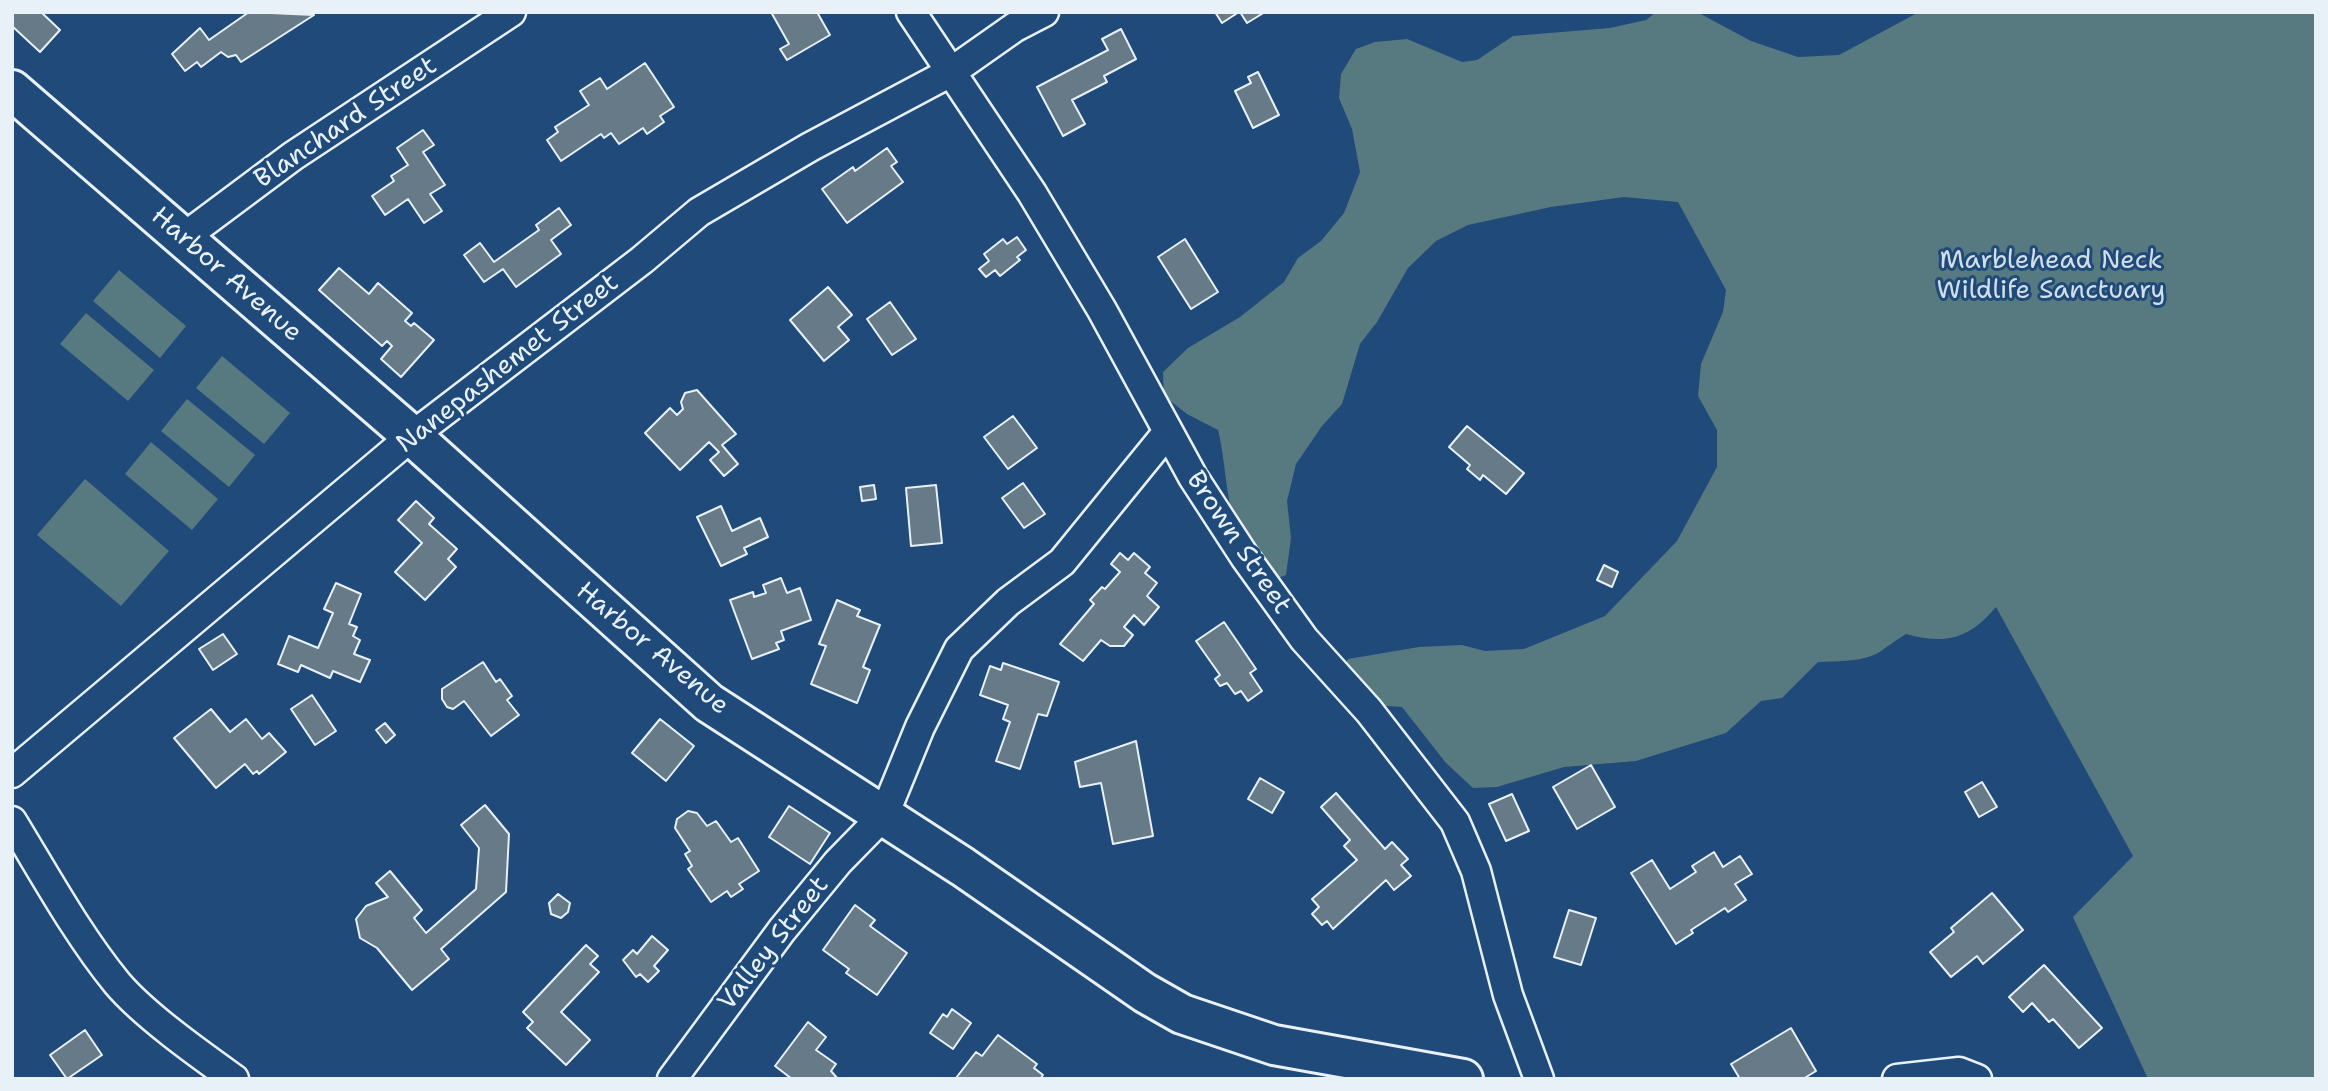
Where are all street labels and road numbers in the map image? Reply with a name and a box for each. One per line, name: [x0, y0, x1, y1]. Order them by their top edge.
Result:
street label: Blanchard Street: [249, 51, 443, 195]
street label: Harbor Avenue: [144, 201, 308, 349]
street label: Nanepashemet Street: [391, 268, 625, 460]
street label: Brown Street: [1179, 466, 1297, 620]
street label: Harbor Avenue: [569, 576, 735, 722]
street label: Valley Street: [712, 871, 836, 1017]

